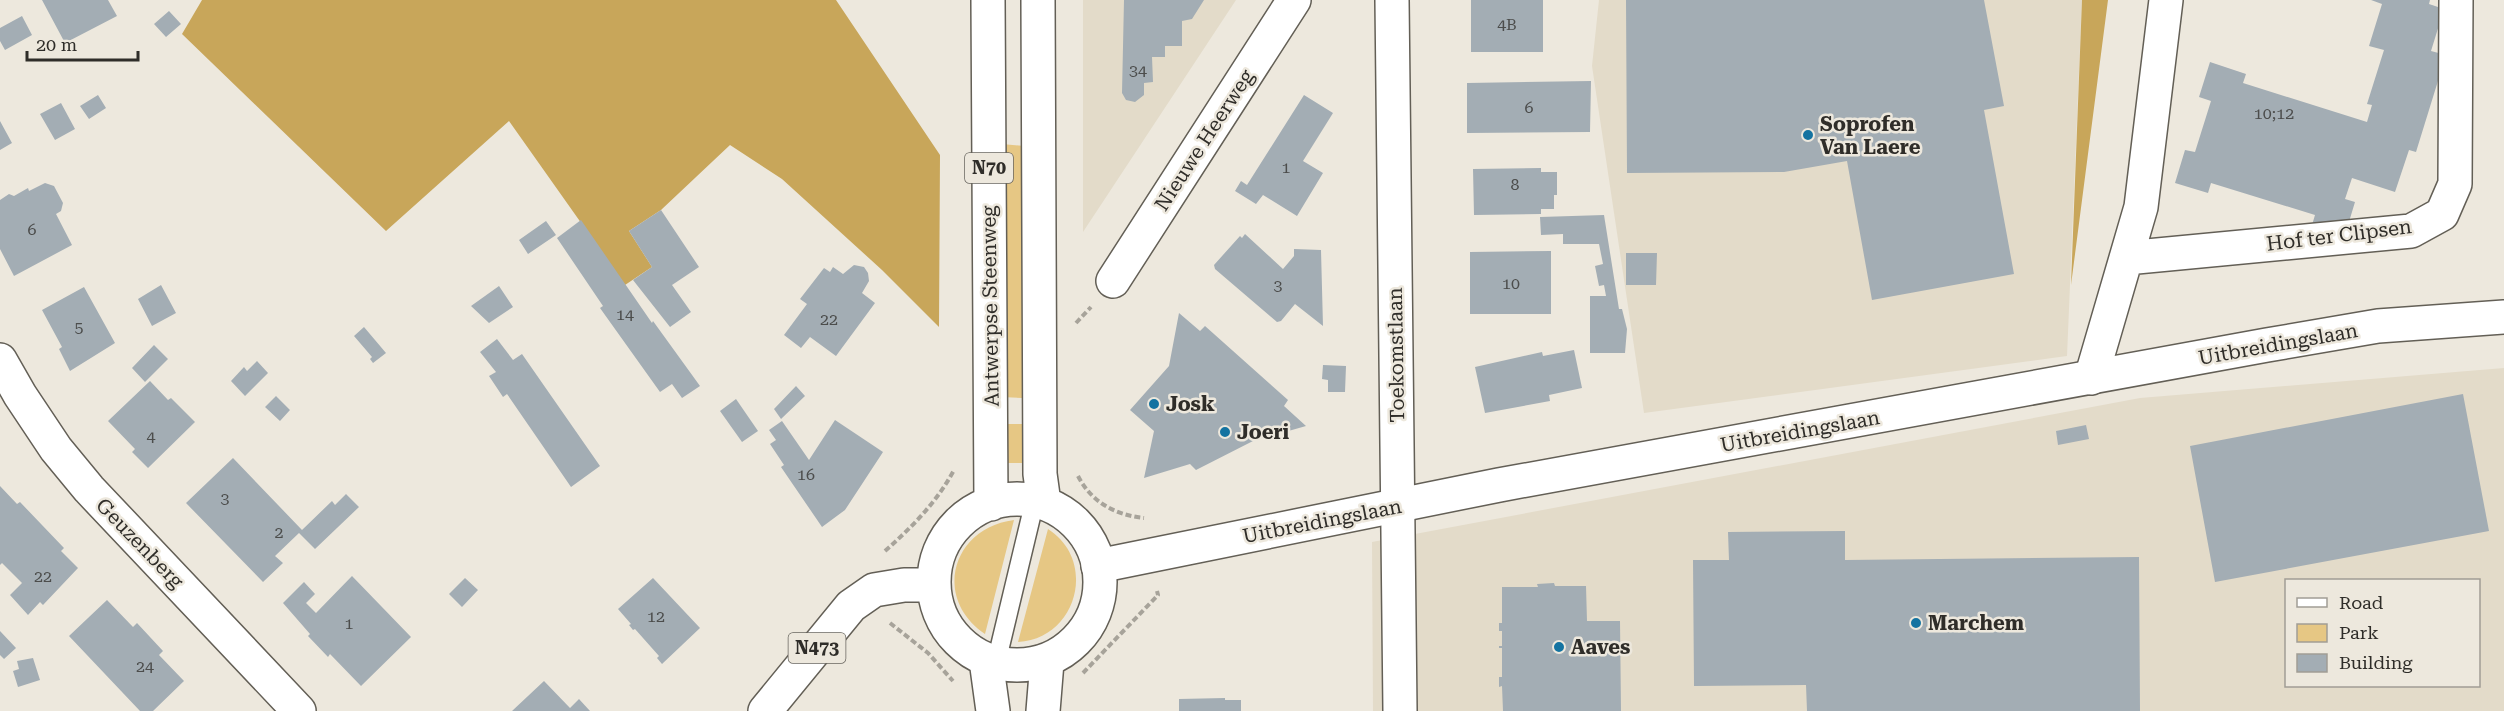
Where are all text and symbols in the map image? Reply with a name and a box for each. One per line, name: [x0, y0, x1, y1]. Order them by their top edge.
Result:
house number: 4B: [1497, 15, 1517, 34]
scale bar: [27, 24, 138, 62]
text: 20 m: [36, 34, 77, 55]
house number: 34: [1129, 61, 1147, 80]
street label: Nieuwe Heerweg: [1149, 64, 1259, 215]
house number: 6: [1525, 98, 1534, 117]
house number: 10;12: [2254, 104, 2294, 123]
place label: Soprofen Van Laere: [1820, 112, 1921, 159]
marker: Soprofen Van Laere: [1801, 128, 1815, 142]
road number: N70: [965, 153, 1013, 183]
house number: 1: [1282, 158, 1291, 177]
house number: 8: [1511, 175, 1520, 194]
street label: Antwerpse Steenweg: [976, 205, 1004, 407]
street label: Hof ter Clipsen: [2265, 214, 2413, 256]
house number: 6: [28, 220, 37, 239]
house number: 10: [1502, 274, 1520, 293]
house number: 3: [1274, 276, 1283, 295]
street label: Toekomstlaan: [1383, 287, 1409, 423]
house number: 14: [616, 305, 634, 324]
house number: 22: [820, 310, 838, 329]
house number: 5: [75, 318, 84, 337]
street label: Uitbreidingslaan: [2196, 318, 2360, 370]
place label: Josk: [1166, 392, 1215, 416]
marker: Josk: [1147, 397, 1161, 411]
street label: Uitbreidingslaan: [1718, 405, 1882, 457]
place label: Joeri: [1237, 420, 1290, 444]
marker: Joeri: [1218, 425, 1232, 439]
house number: 4: [147, 427, 156, 446]
house number: 16: [797, 465, 815, 484]
house number: 3: [221, 489, 230, 508]
street label: Geuzenberg: [91, 493, 189, 593]
street label: Uitbreidingslaan: [1240, 494, 1404, 548]
house number: 2: [275, 523, 284, 542]
house number: 22: [34, 567, 52, 586]
legend: [2285, 579, 2480, 687]
text: Road: [2339, 592, 2384, 613]
house number: 12: [647, 607, 665, 626]
place label: Marchem: [1928, 611, 2024, 635]
house number: 1: [345, 614, 354, 633]
marker: Marchem: [1909, 616, 1923, 630]
text: Park: [2339, 622, 2379, 643]
road number: N473: [788, 633, 846, 663]
place label: Aaves: [1571, 635, 1630, 659]
marker: Aaves: [1552, 640, 1566, 654]
text: Building: [2339, 652, 2413, 673]
house number: 24: [136, 657, 154, 676]

